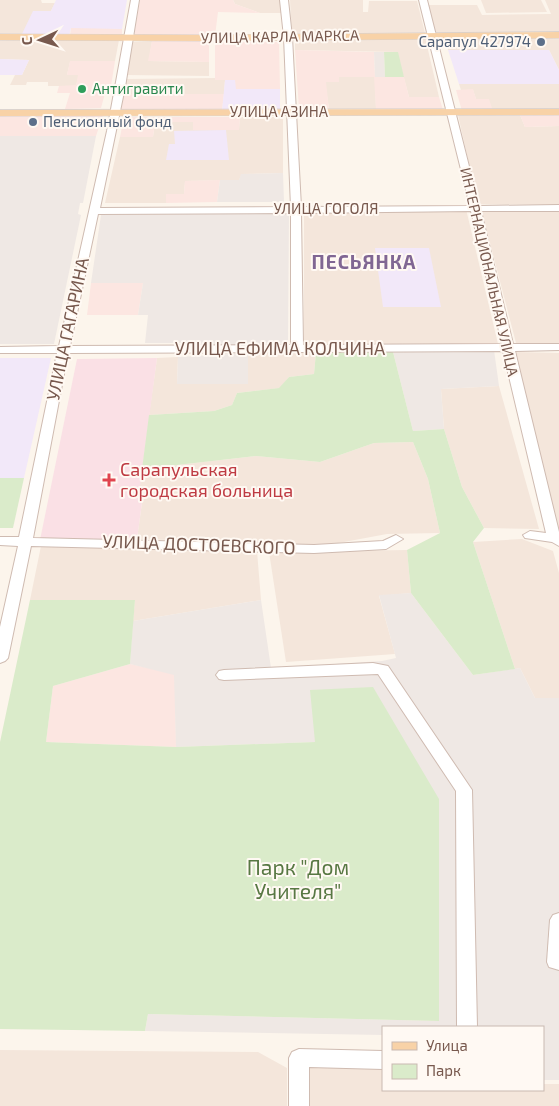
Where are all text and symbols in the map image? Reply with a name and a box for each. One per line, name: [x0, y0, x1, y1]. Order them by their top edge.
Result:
north arrow: [15, 15, 65, 65]
street label: УЛИЦА КАРЛА МАРКСА: [201, 26, 360, 46]
place label: Сарапул 427974: [418, 32, 531, 51]
text: С: [18, 36, 35, 46]
marker: Сарапул 427974: [535, 36, 547, 48]
place label: Антигравити: [92, 79, 183, 97]
marker: Антигравити: [76, 83, 88, 95]
street label: УЛИЦА АЗИНА: [230, 102, 329, 120]
place label: Пенсионный фонд: [43, 112, 172, 130]
marker: Пенсионный фонд: [27, 116, 39, 128]
street label: ИНТЕРНАЦИОНАЛЬНАЯ УЛИЦА: [457, 166, 523, 379]
street label: УЛИЦА ГОГОЛЯ: [274, 199, 378, 217]
district label: ПЕСЬЯНКА: [312, 250, 416, 273]
street label: УЛИЦА ГАГАРИНА: [41, 255, 93, 402]
street label: УЛИЦА ЕФИМА КОЛЧИНА: [175, 337, 386, 359]
place label: Сарапульская городская больница: [120, 458, 293, 501]
marker: Сарапульская городская больница: [102, 473, 116, 487]
street label: УЛИЦА ДОСТОЕВСКОГО: [102, 530, 296, 558]
park label: Парк "Дом Учителя": [247, 854, 349, 903]
legend: [382, 1026, 544, 1091]
text: Улица: [426, 1036, 468, 1054]
text: Парк: [426, 1061, 461, 1079]

